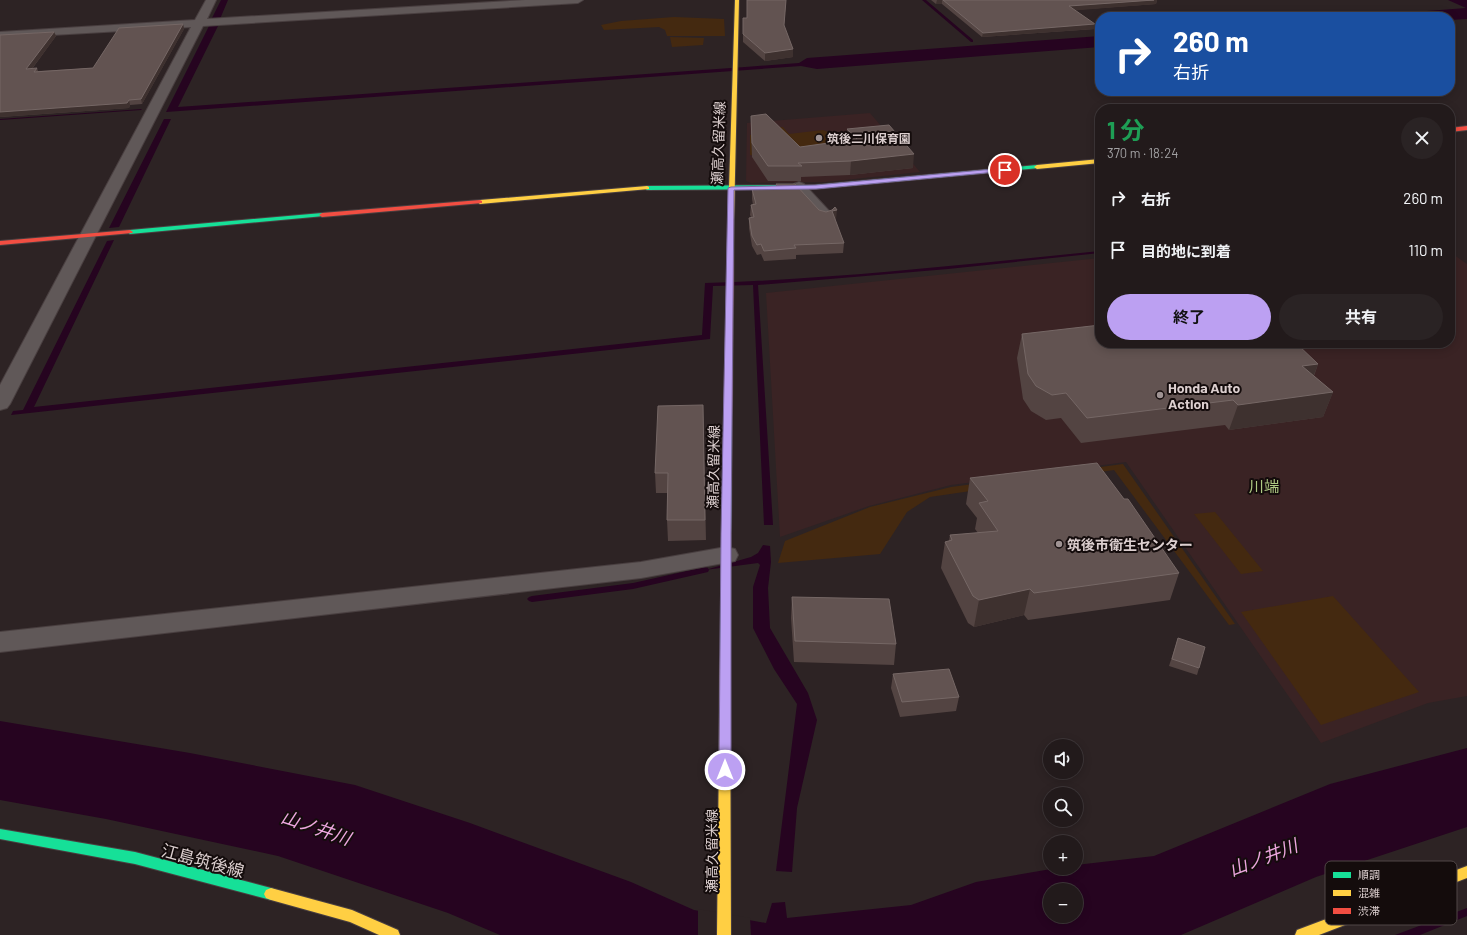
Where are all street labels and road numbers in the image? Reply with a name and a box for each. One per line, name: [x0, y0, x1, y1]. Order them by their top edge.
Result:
street label: 瀬高久留米線: [708, 101, 728, 185]
street label: 瀬高久留米線: [704, 425, 722, 509]
street label: 瀬高久留米線: [703, 809, 720, 893]
street label: 江島筑後線: [159, 839, 247, 881]

